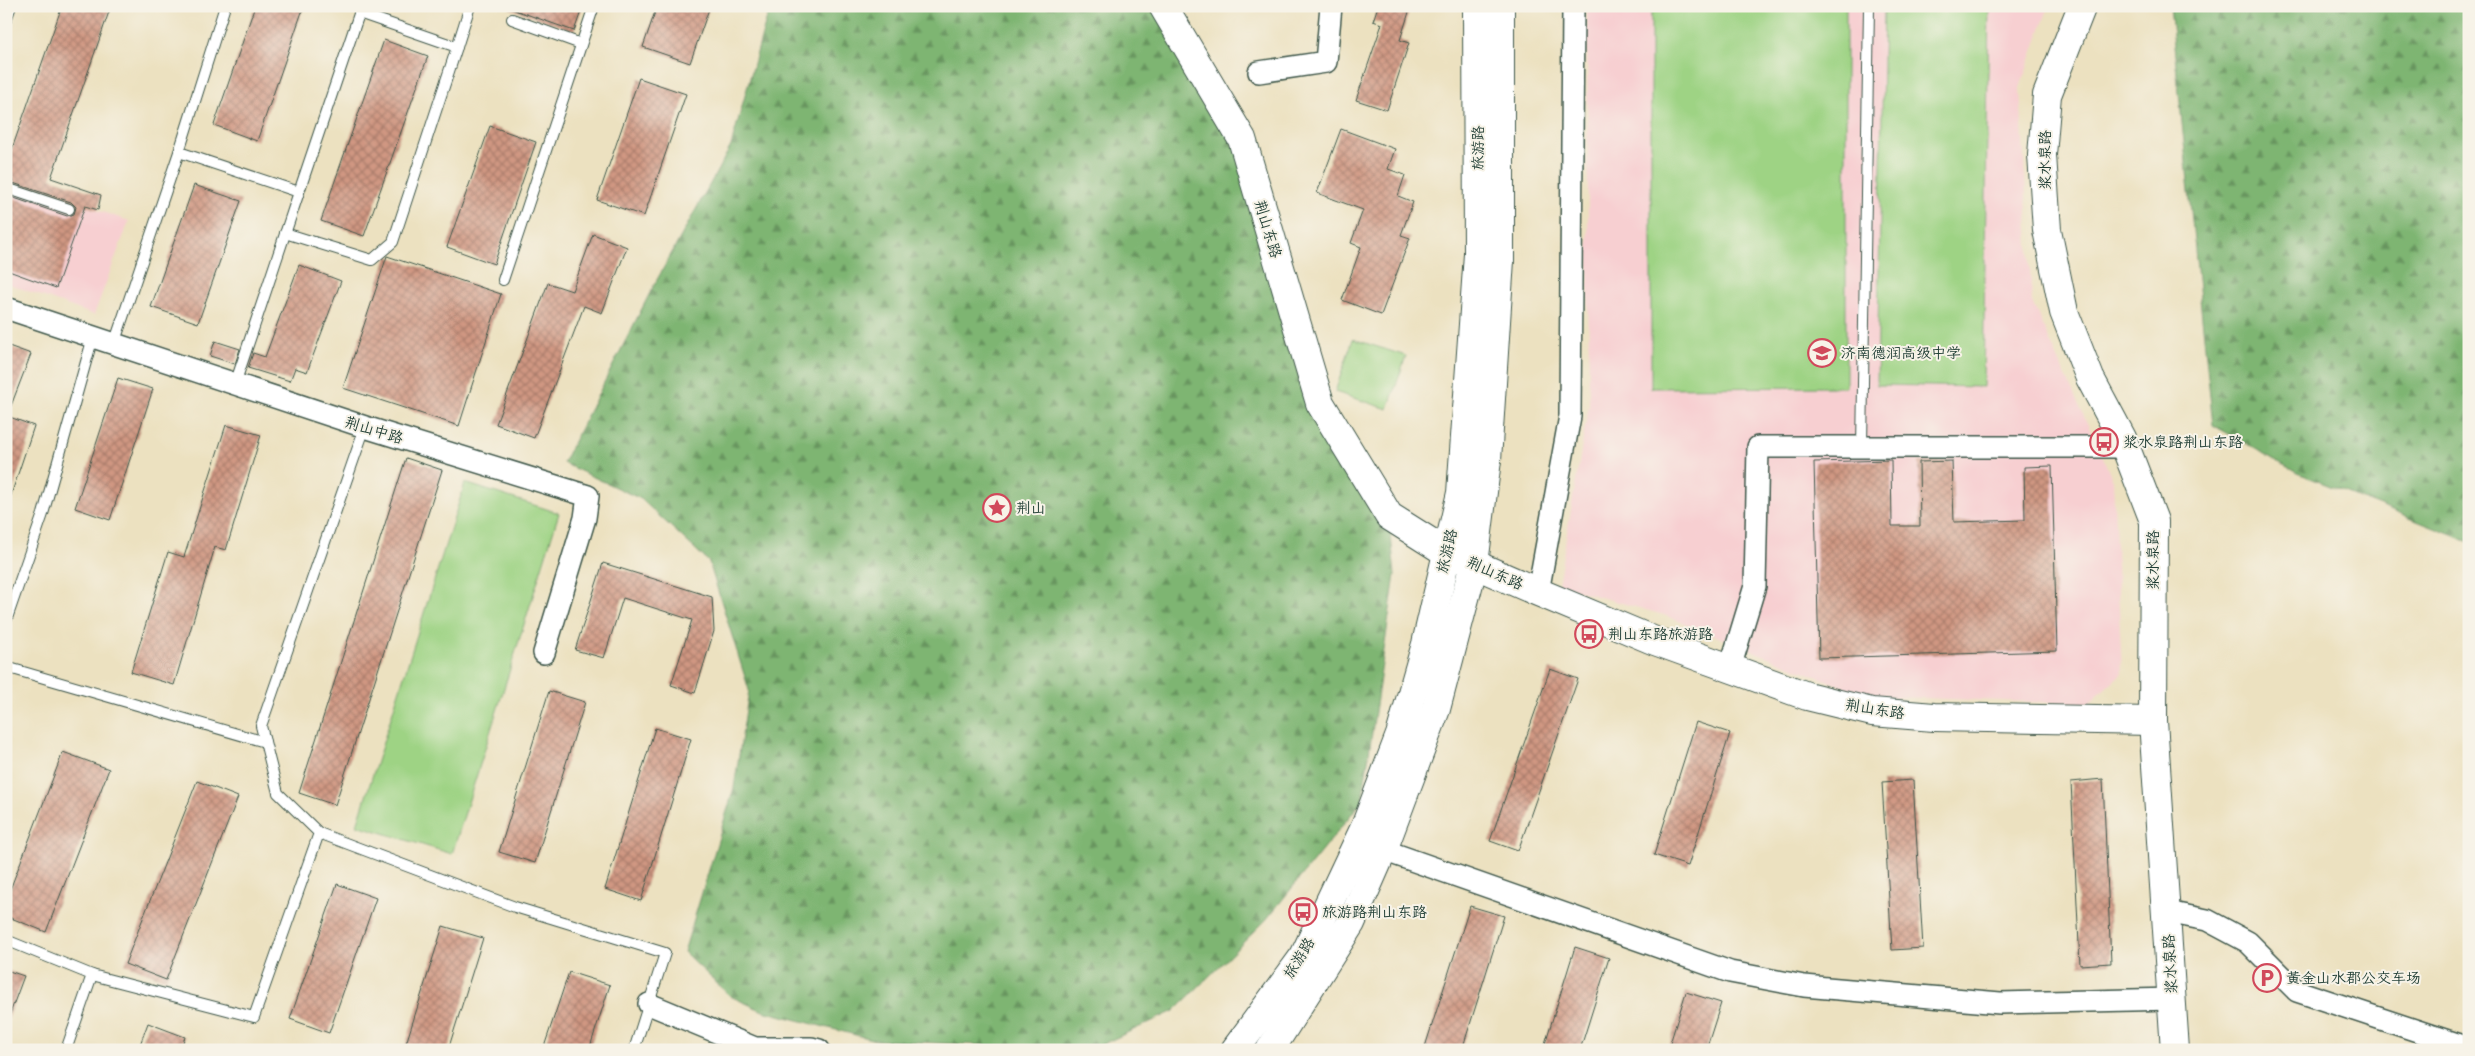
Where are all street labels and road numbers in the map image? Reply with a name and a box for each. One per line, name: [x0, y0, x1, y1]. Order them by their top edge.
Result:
street label: 旅游路: [1469, 125, 1487, 171]
street label: 浆水泉路: [2036, 130, 2054, 190]
street label: 荆山东路: [1251, 198, 1285, 260]
street label: 荆山中路: [343, 413, 405, 447]
street label: 旅游路: [1433, 527, 1461, 575]
street label: 浆水泉路: [2144, 530, 2162, 590]
street label: 荆山东路: [1464, 553, 1526, 593]
street label: 荆山东路: [1844, 695, 1906, 723]
street label: 旅游路: [1280, 934, 1318, 982]
street label: 浆水泉路: [2159, 934, 2181, 994]

